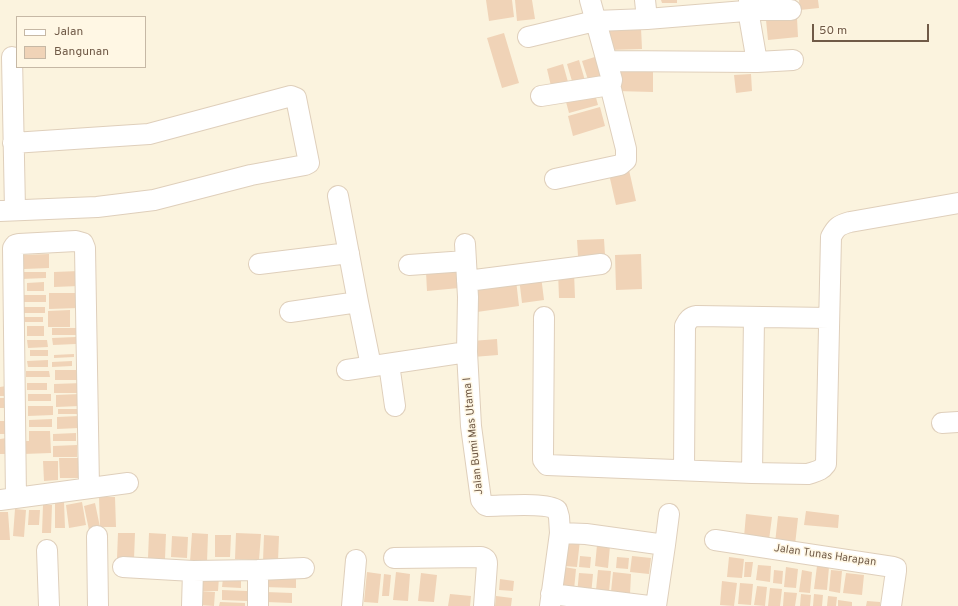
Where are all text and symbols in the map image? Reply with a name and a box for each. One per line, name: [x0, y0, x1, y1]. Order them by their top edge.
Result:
legend: [16, 16, 146, 68]
scale bar: [814, 16, 931, 42]
text: 50 m: [819, 23, 847, 39]
text: Jalan: [54, 24, 83, 40]
text: Bangunan: [54, 44, 109, 60]
street label: Jalan Bumi Mas Utama I: [461, 377, 487, 495]
street label: Jalan Tunas Harapan: [773, 542, 877, 570]

